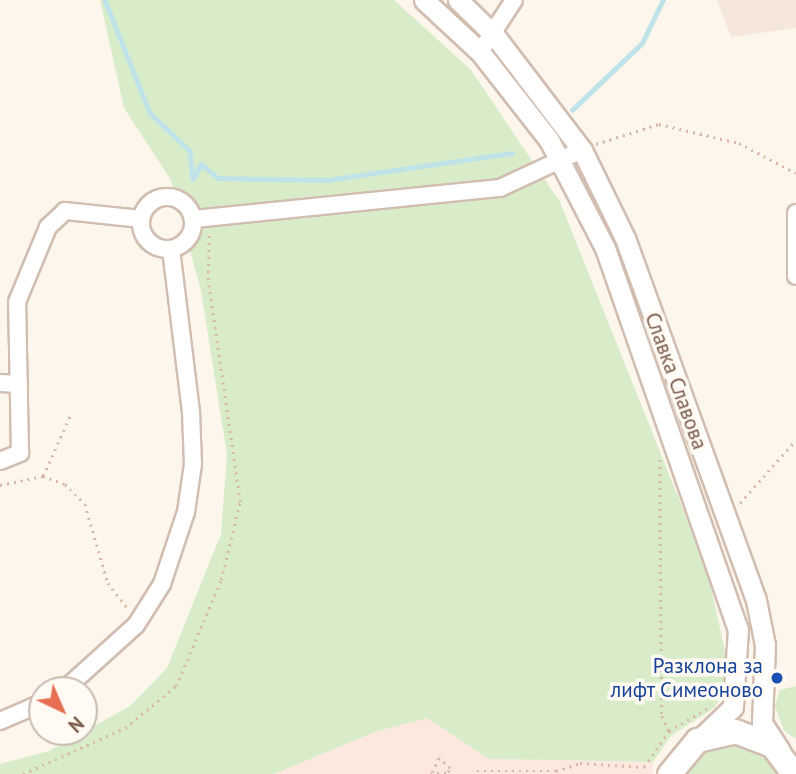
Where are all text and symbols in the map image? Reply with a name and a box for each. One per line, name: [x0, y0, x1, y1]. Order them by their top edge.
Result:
street label: Славка Славова: [640, 309, 712, 453]
place label: Разклона за лифт Симеоново: [610, 653, 763, 703]
marker: Разклона за лифт Симеоново: [769, 670, 785, 686]
north arrow: [28, 676, 98, 746]
text: N: [63, 712, 89, 738]

